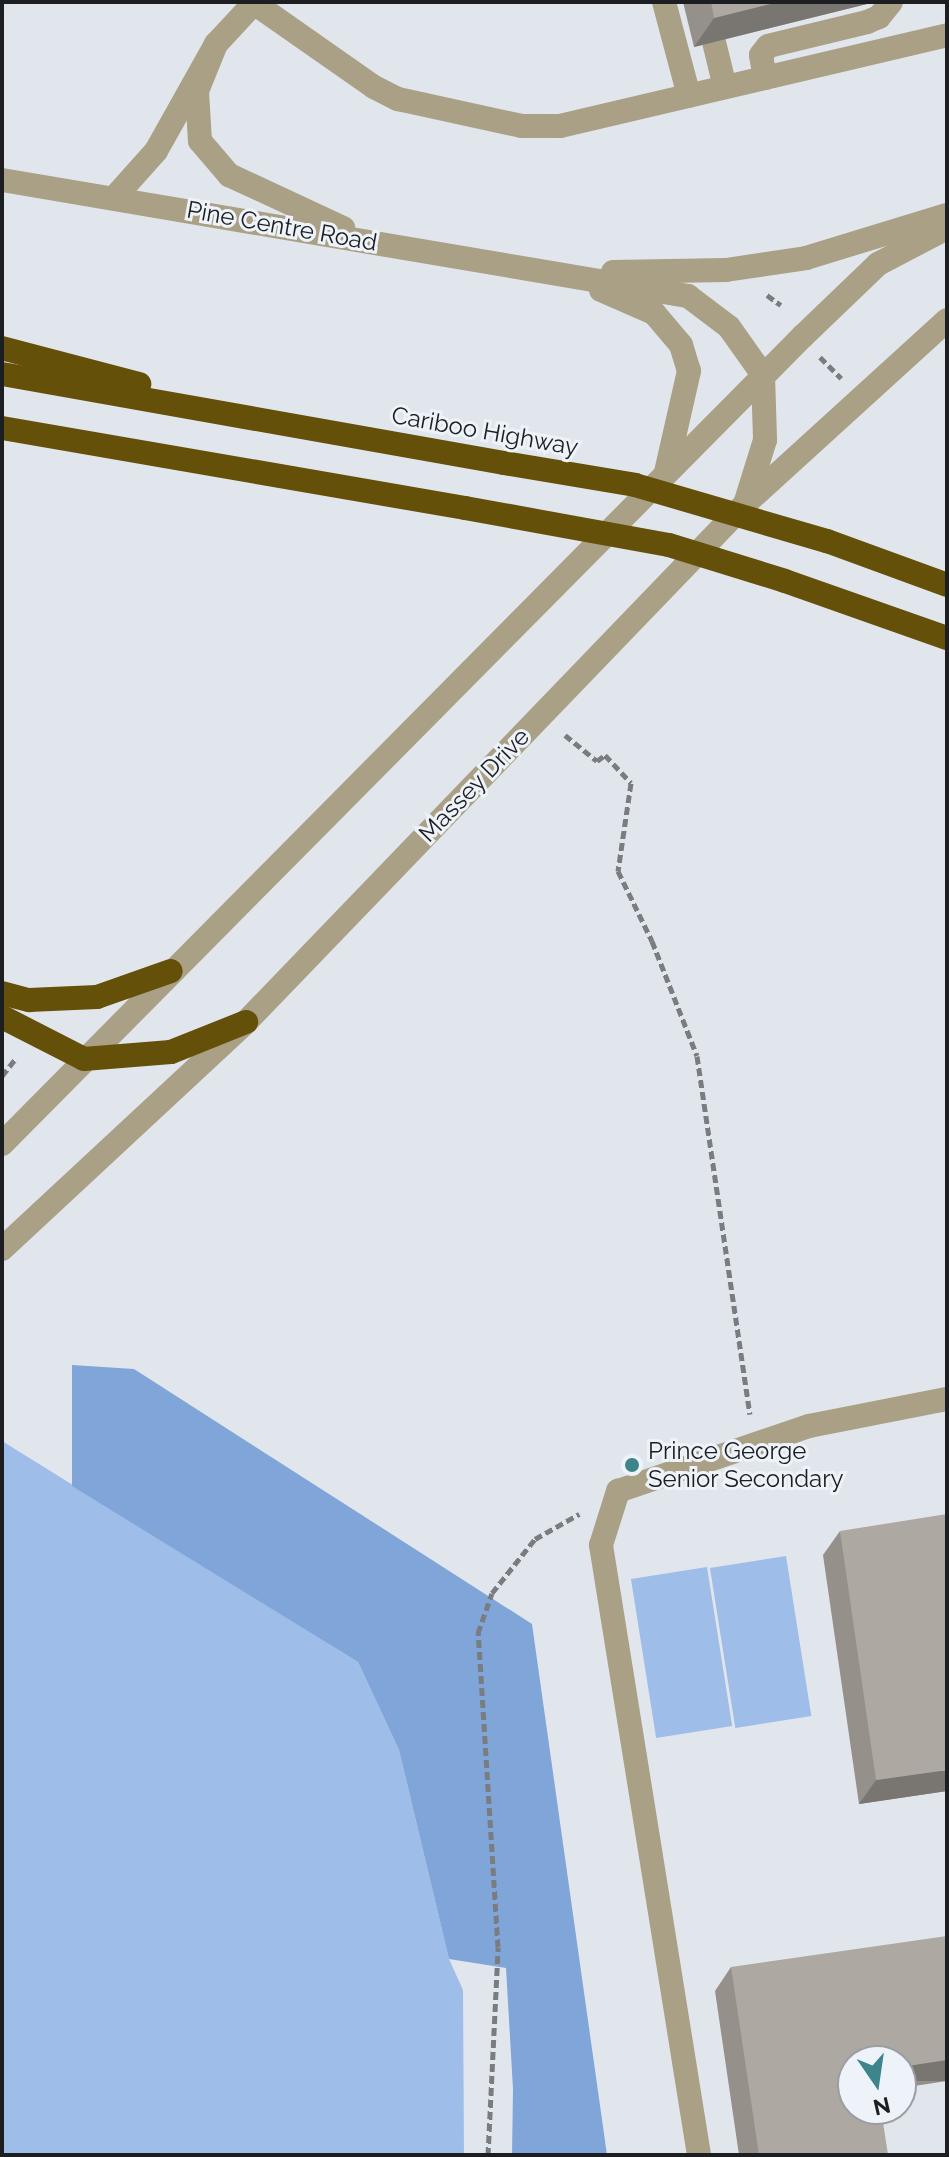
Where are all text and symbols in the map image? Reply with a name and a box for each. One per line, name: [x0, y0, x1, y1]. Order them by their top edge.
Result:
street label: Pine Centre Road: [185, 195, 379, 257]
street label: Cariboo Highway: [389, 400, 581, 462]
street label: Massey Drive: [412, 722, 536, 848]
place label: Prince George Senior Secondary: [648, 1437, 844, 1493]
marker: Prince George Senior Secondary: [623, 1456, 641, 1474]
north arrow: [837, 2045, 917, 2125]
text: N: [871, 2092, 893, 2121]

